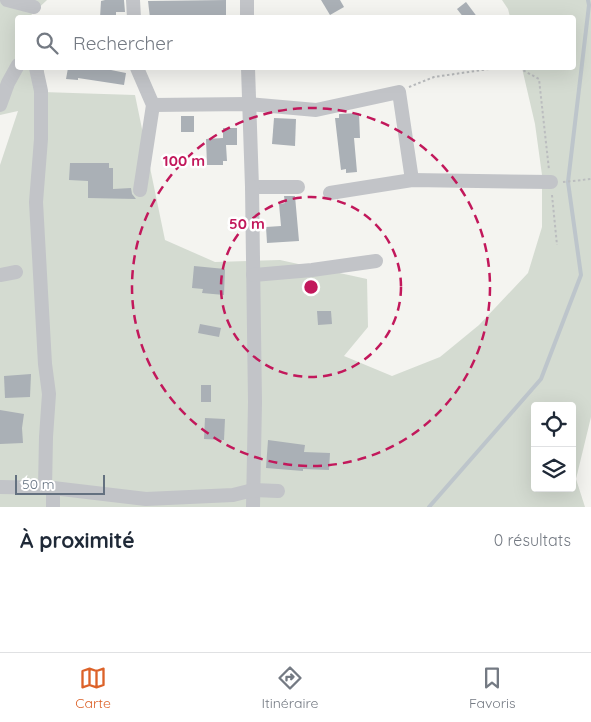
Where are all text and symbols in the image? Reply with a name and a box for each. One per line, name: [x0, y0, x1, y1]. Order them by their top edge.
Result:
search box: [15, 15, 576, 70]
icon: search: [33, 29, 61, 57]
text: Rechercher: [73, 31, 173, 55]
text: 100 m: [163, 151, 205, 170]
text: 50 m: [229, 214, 265, 233]
centre of rings: [302, 278, 320, 296]
map controls: [531, 402, 576, 492]
button: locate: [531, 402, 576, 447]
button: layers: [531, 447, 576, 492]
scale bar: [15, 472, 105, 495]
text: 50 m: [22, 475, 55, 493]
text: À proximité: [20, 527, 135, 553]
text: 0 résultats: [494, 530, 571, 550]
tab: Carte: [75, 664, 111, 712]
tab: Itinéraire: [261, 664, 318, 712]
tab: Favoris: [469, 664, 516, 712]

